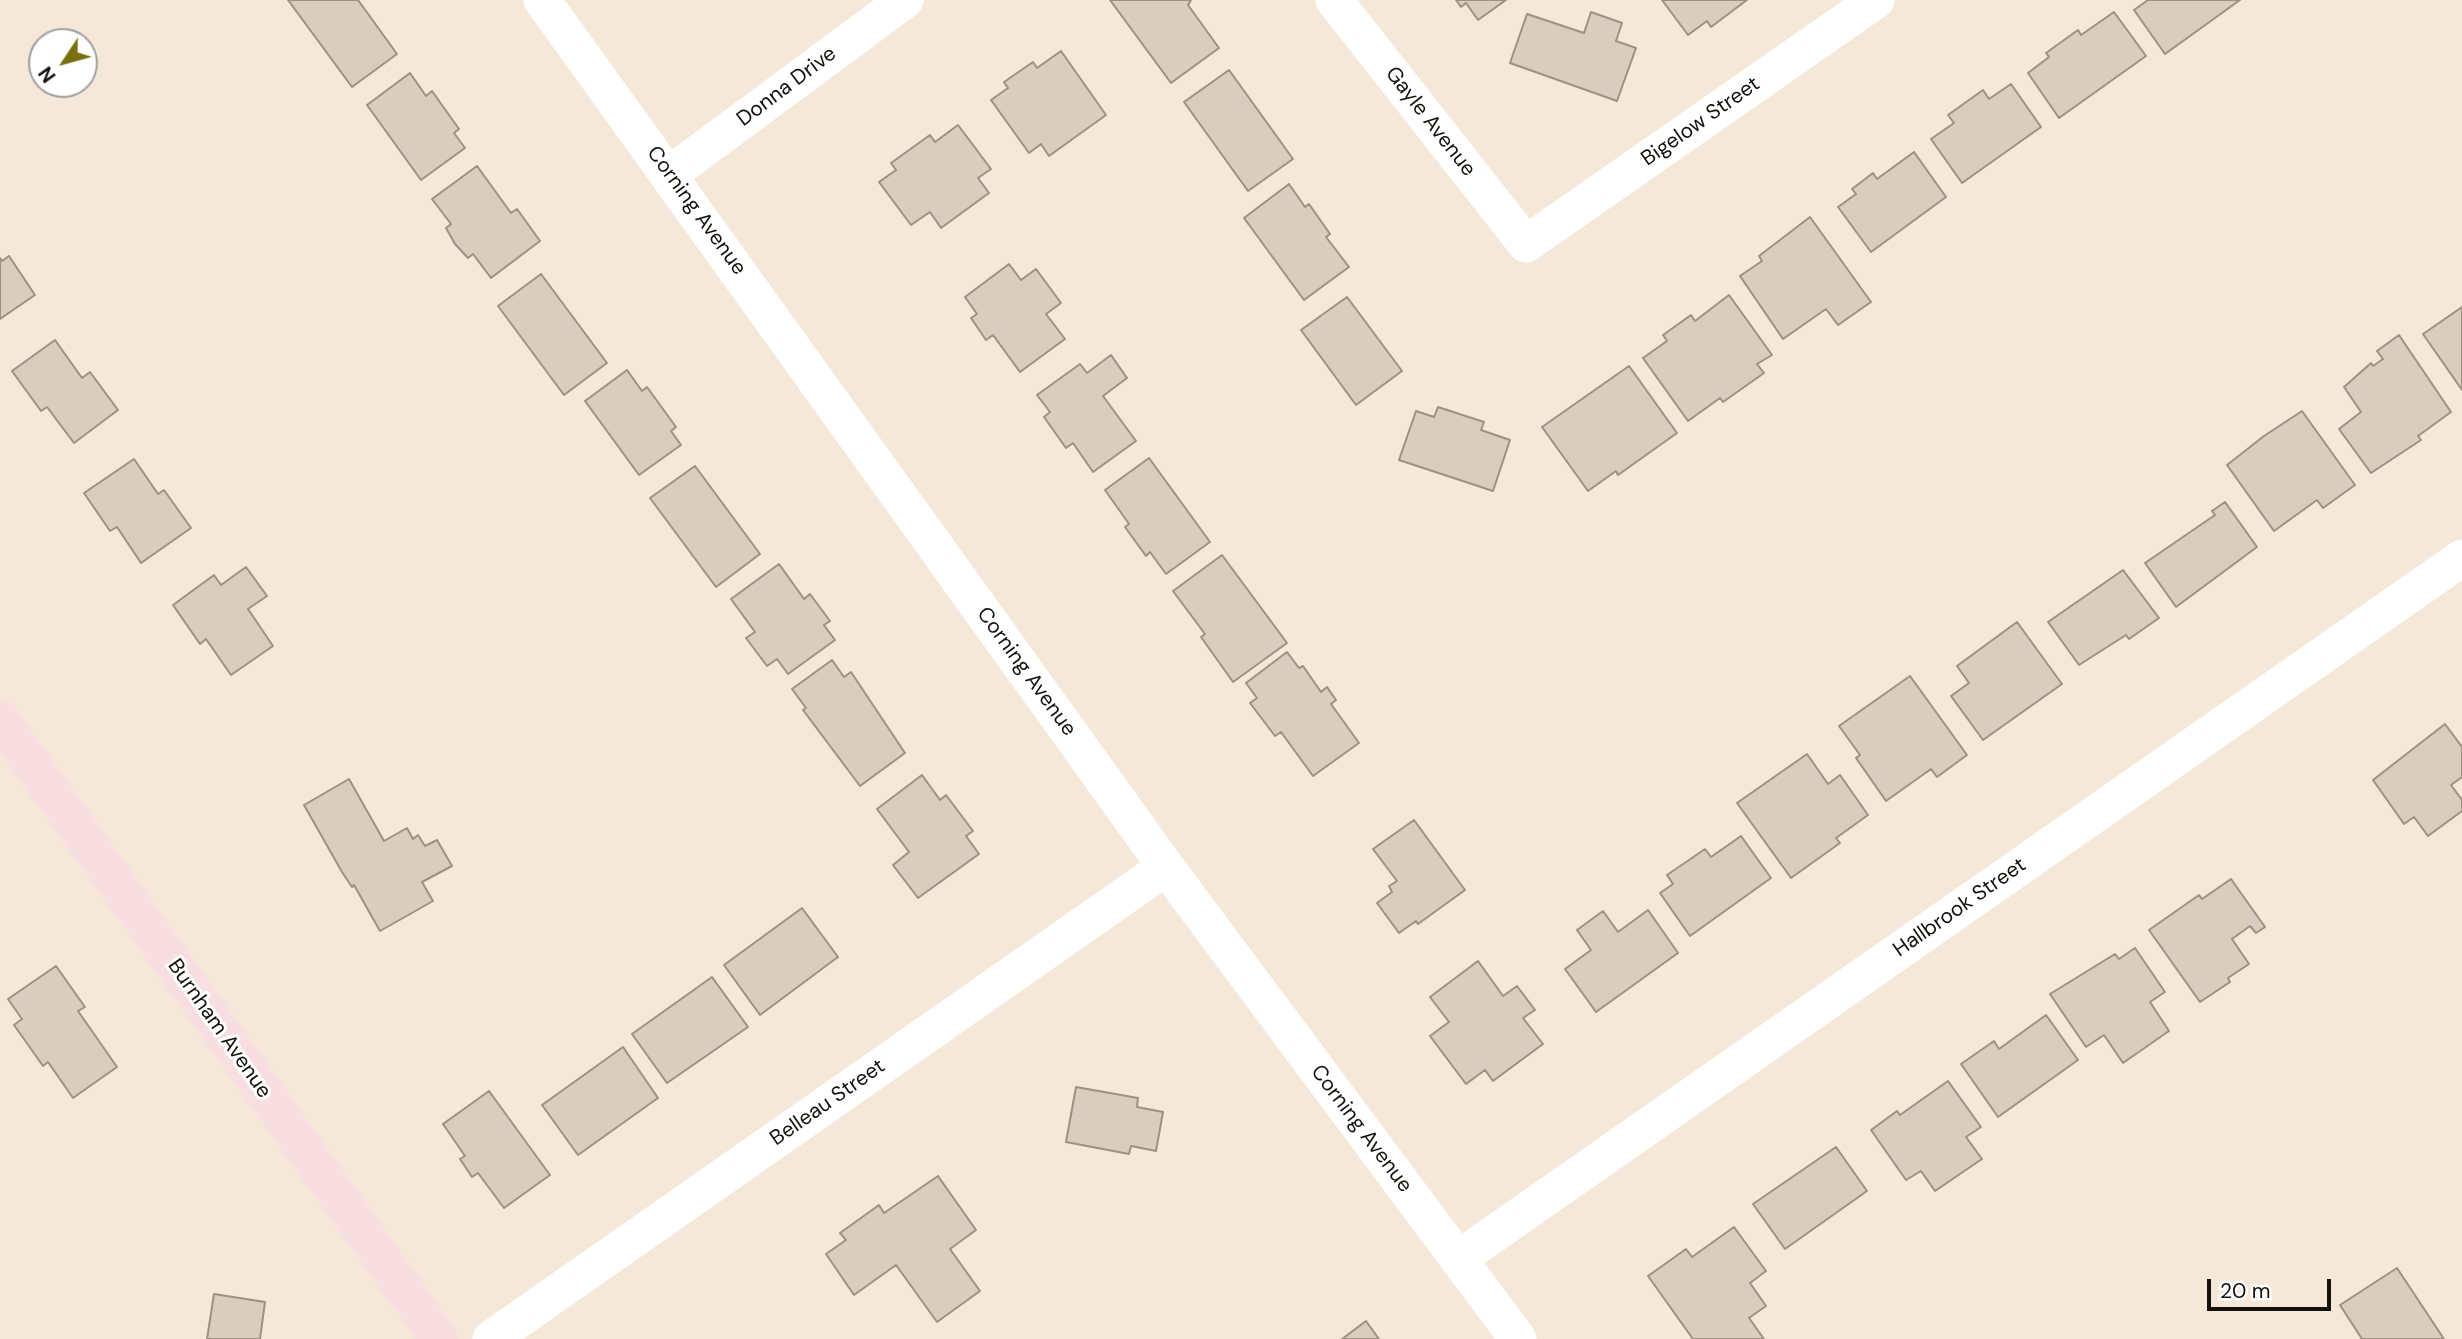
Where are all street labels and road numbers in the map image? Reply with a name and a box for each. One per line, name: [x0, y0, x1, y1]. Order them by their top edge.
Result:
street label: Donna Drive: [732, 42, 842, 132]
street label: Gayle Avenue: [1379, 62, 1481, 182]
street label: Bigelow Street: [1637, 72, 1765, 172]
street label: Corning Avenue: [641, 142, 751, 280]
street label: Corning Avenue: [971, 603, 1081, 741]
street label: Hallbrook Street: [1889, 853, 2031, 963]
street label: Burnham Avenue: [162, 955, 276, 1103]
street label: Belleau Street: [766, 1054, 890, 1152]
street label: Corning Avenue: [1305, 1060, 1417, 1198]

